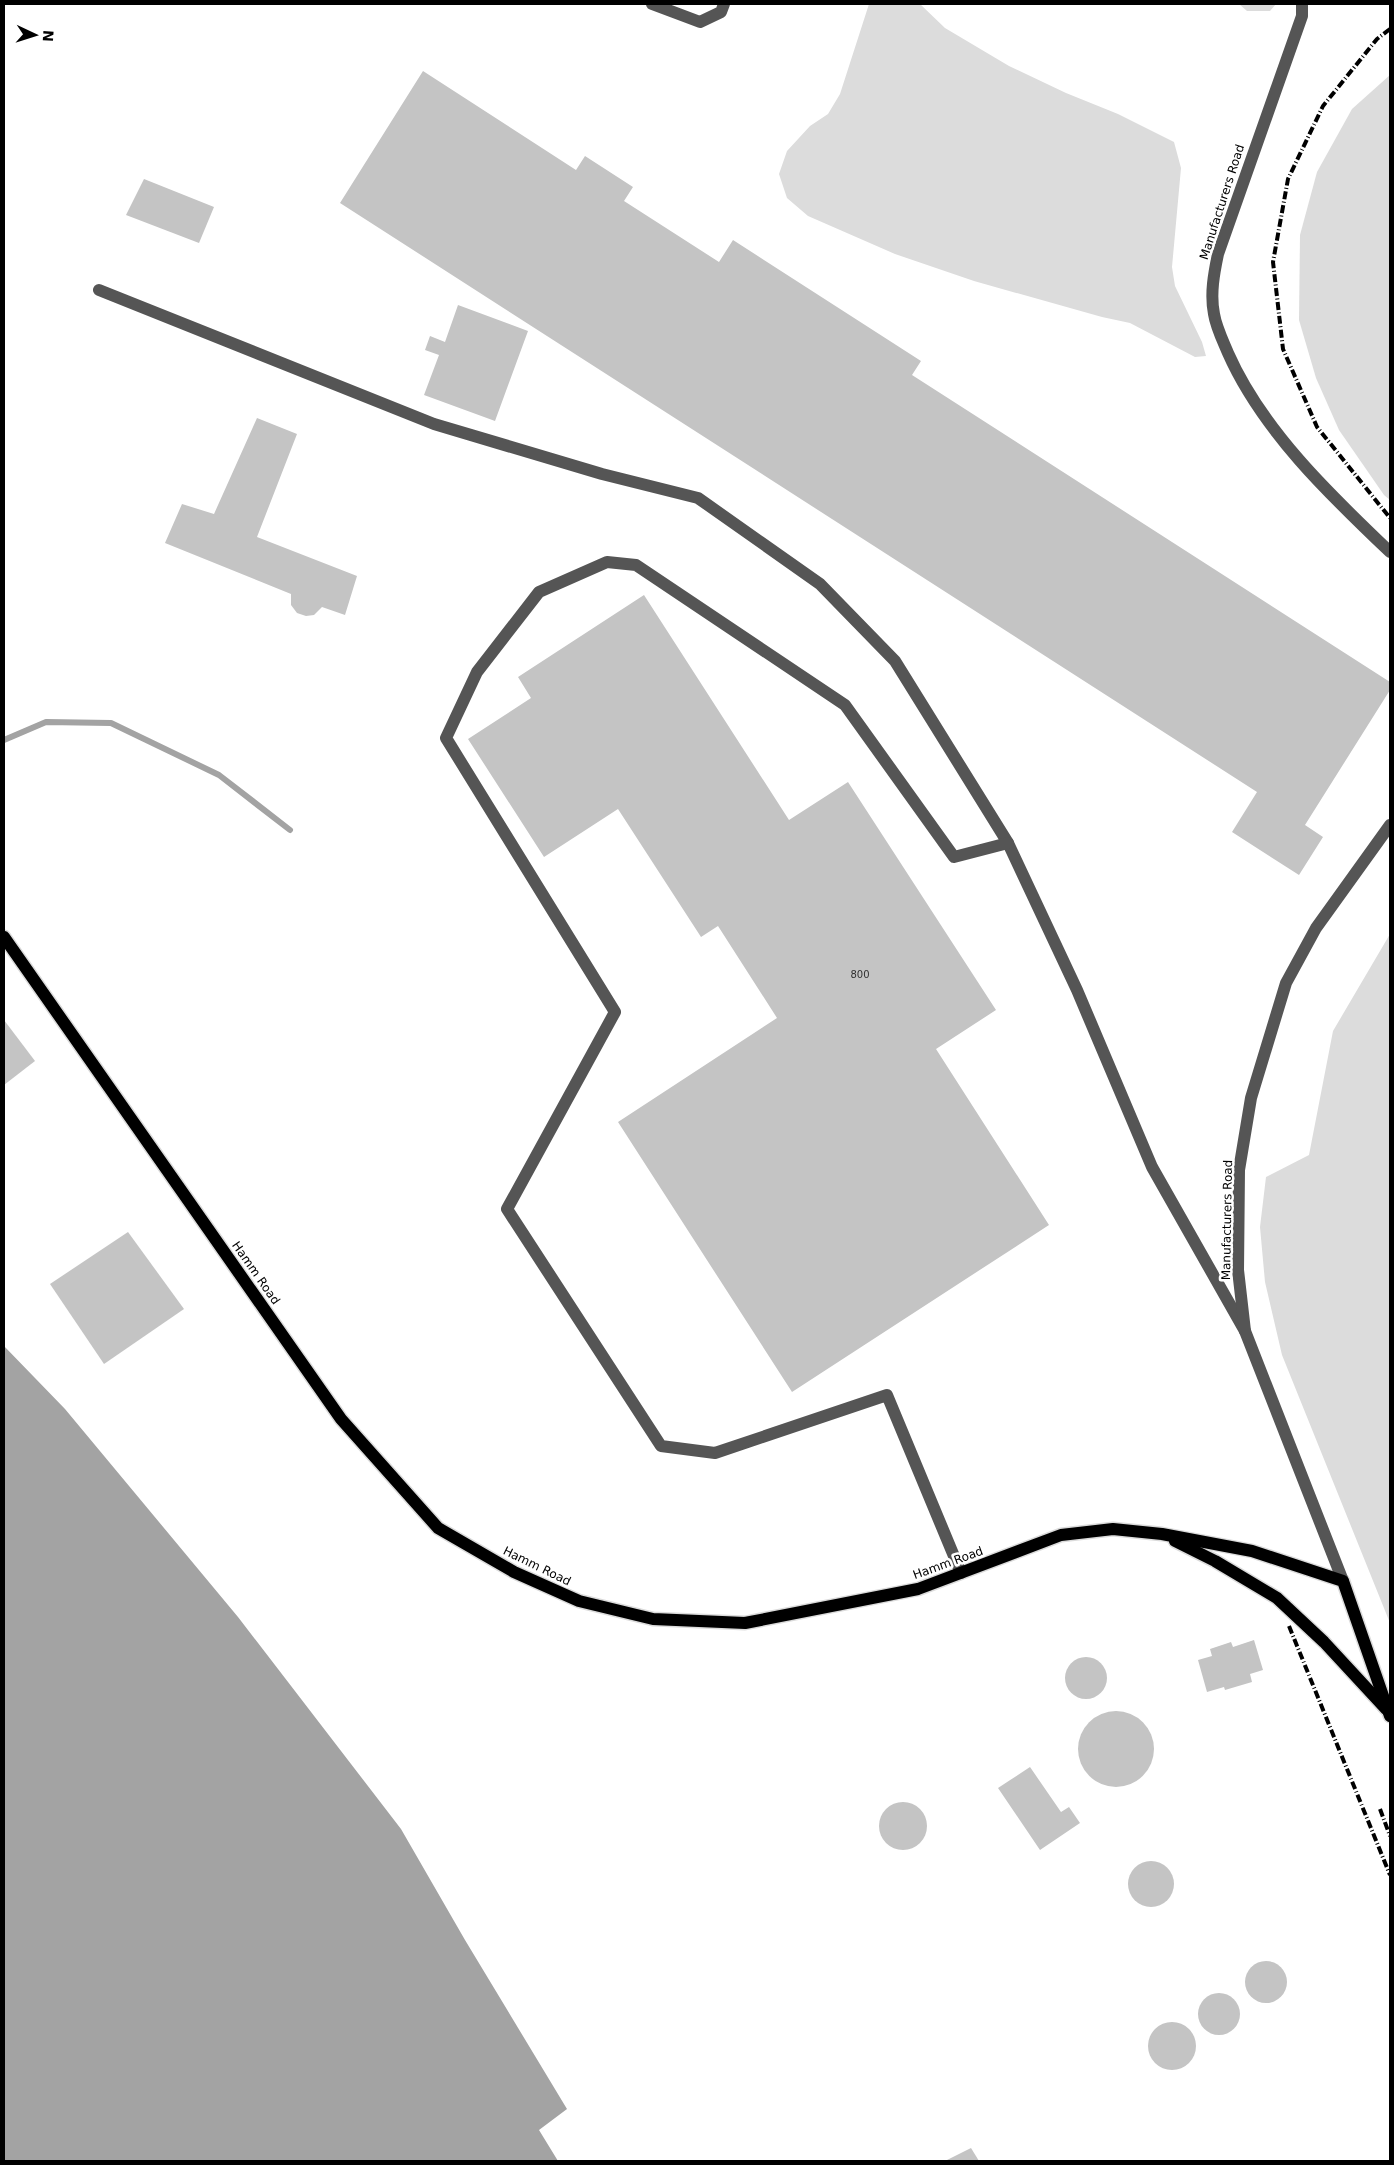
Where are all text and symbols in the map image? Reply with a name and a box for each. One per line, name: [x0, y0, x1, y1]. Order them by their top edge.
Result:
north arrow: [10, 10, 60, 60]
text: N: [40, 30, 56, 42]
street label: Manufacturers Road: [1197, 142, 1247, 262]
house number: 800: [850, 969, 870, 980]
street label: Manufacturers Road: [1219, 1160, 1235, 1280]
street label: Hamm Road: [229, 1239, 283, 1307]
street label: Hamm Road: [501, 1544, 573, 1588]
street label: Hamm Road: [911, 1544, 985, 1582]

